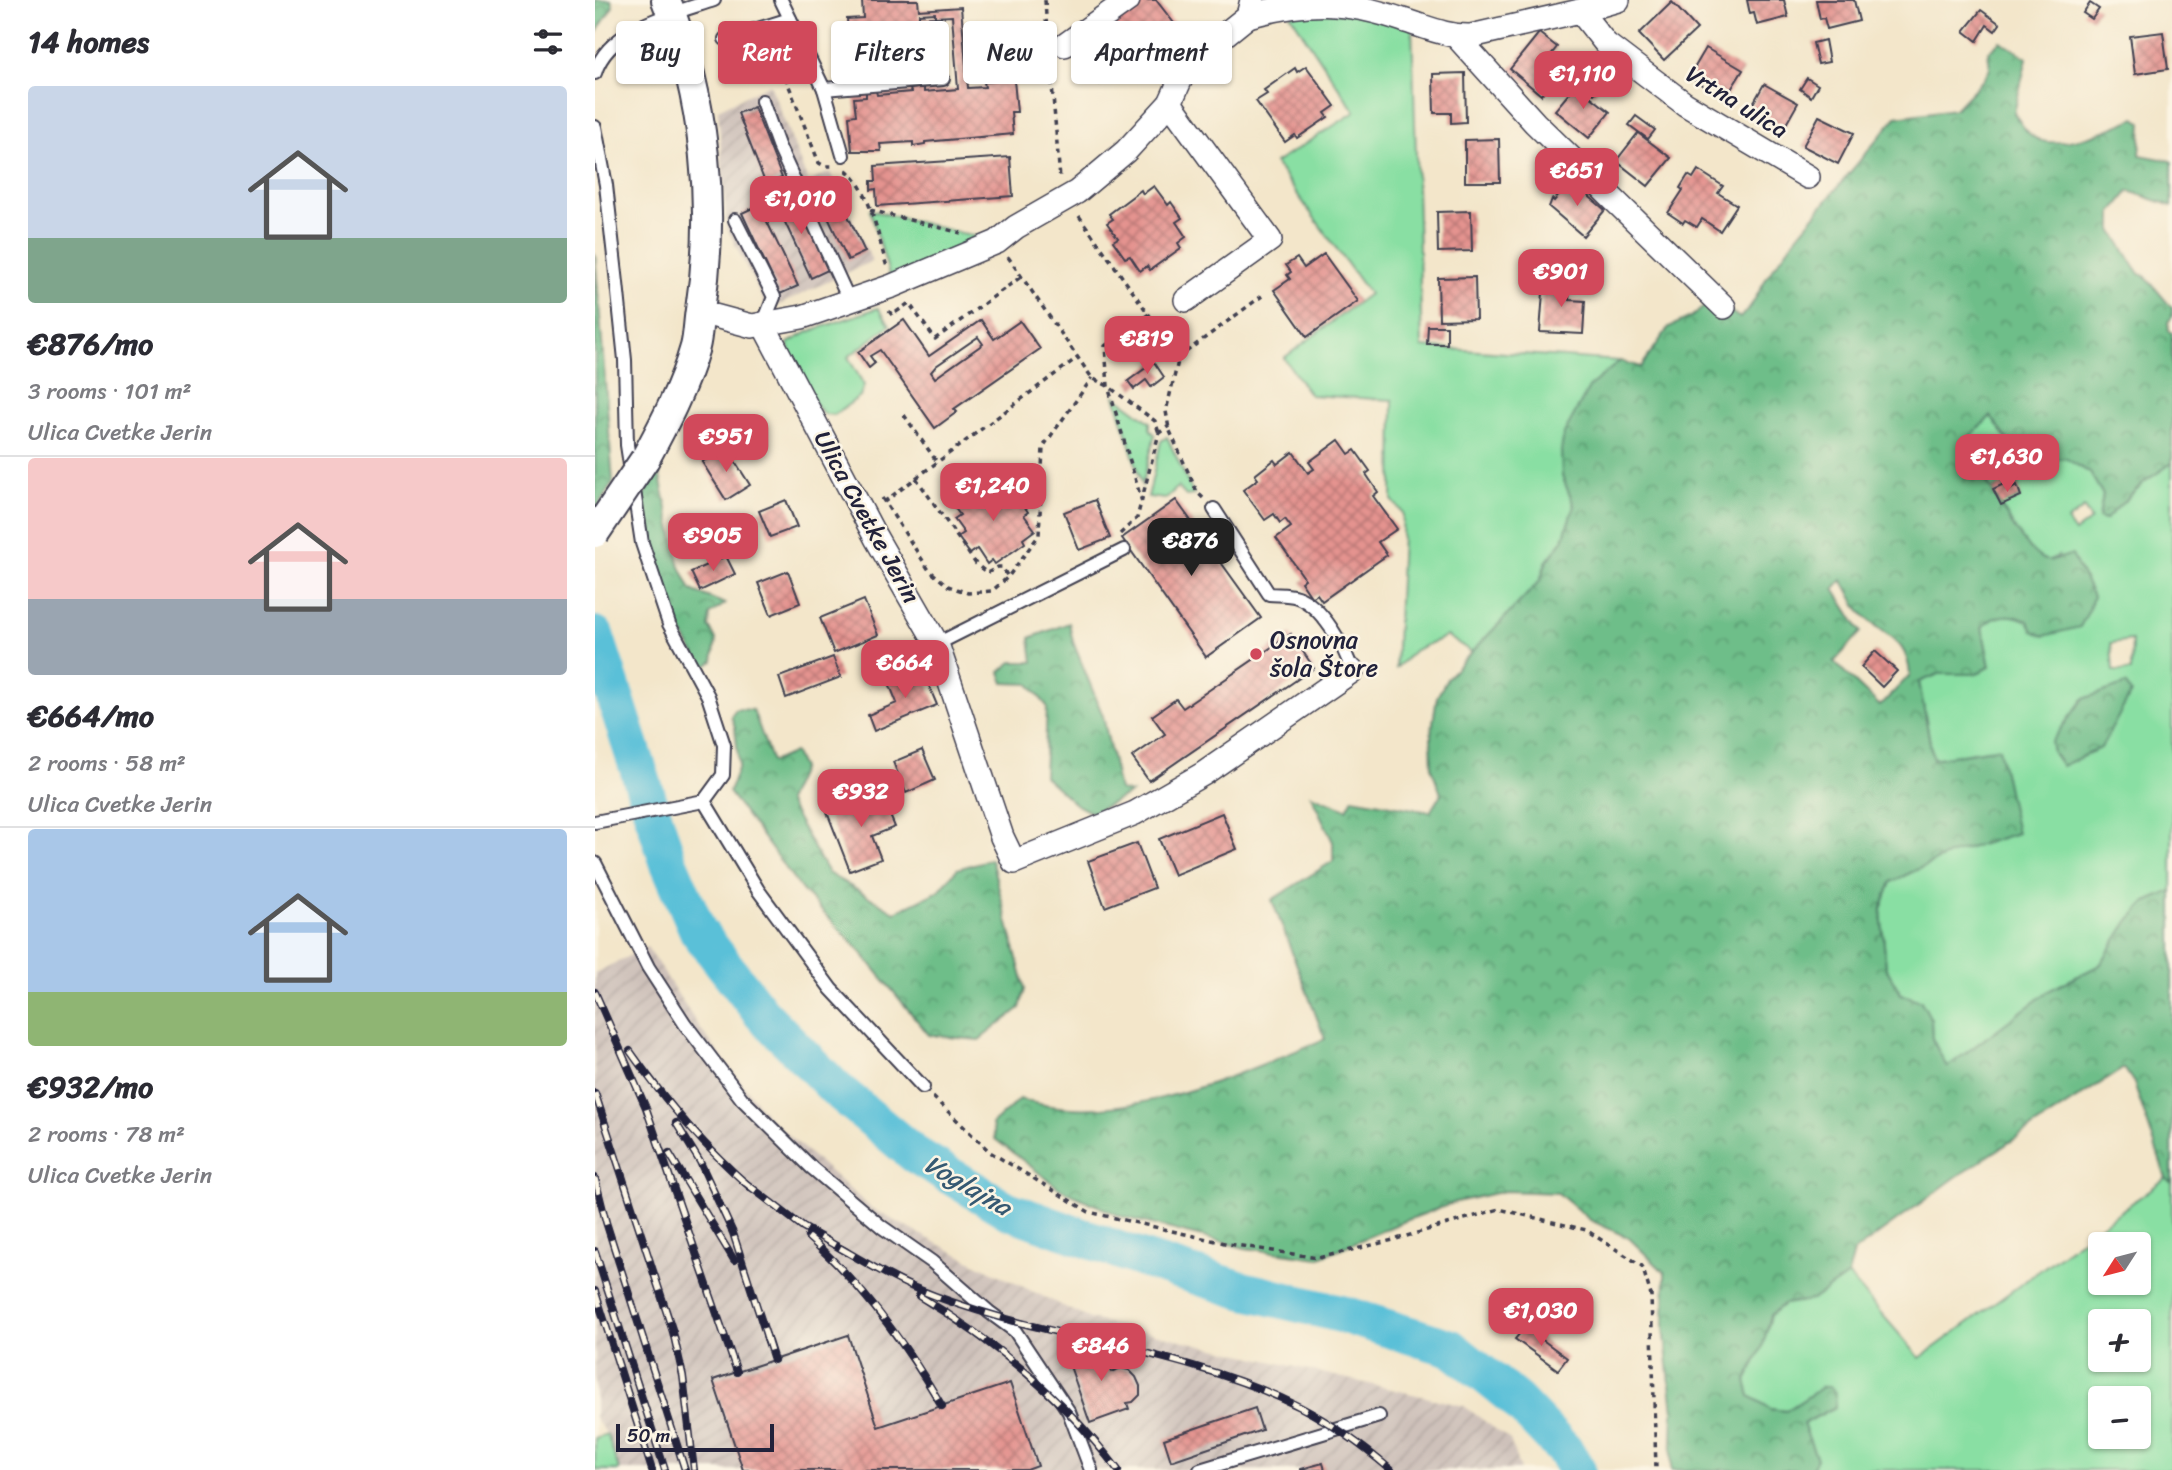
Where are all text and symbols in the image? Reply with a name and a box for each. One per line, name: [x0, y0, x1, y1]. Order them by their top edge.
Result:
text: 14 homes: [28, 15, 149, 69]
chip: Buy: [616, 21, 704, 84]
chip: Rent: [718, 21, 817, 84]
chip: Filters: [831, 21, 949, 84]
chip: New: [963, 21, 1057, 84]
chip: Apartment: [1071, 21, 1232, 84]
icon: filters: [529, 23, 567, 61]
pin: €1,110: [1526, 52, 1640, 111]
text: €1,110: [1550, 53, 1616, 94]
street label: Vrtna ulica: [1677, 54, 1797, 150]
icon: home: [235, 132, 361, 258]
pin: €651: [1536, 148, 1618, 208]
text: €651: [1551, 150, 1603, 191]
pin: €1,010: [744, 176, 858, 236]
text: €1,010: [766, 178, 836, 219]
pin: €901: [1520, 250, 1602, 309]
text: €901: [1534, 251, 1588, 292]
pin: €819: [1106, 316, 1188, 376]
text: €876/mo: [28, 317, 153, 371]
text: €819: [1120, 318, 1174, 359]
text: 3 rooms · 101 m²: [28, 371, 192, 412]
text: Ulica Cvetke Jerin: [28, 412, 212, 453]
pin: €951: [685, 414, 767, 474]
text: €951: [699, 416, 753, 457]
street label: Ulica Cvetke Jerin: [802, 423, 932, 611]
pin: €1,630: [1950, 434, 2064, 494]
text: €1,630: [1971, 436, 2043, 477]
pin: €1,240: [936, 463, 1050, 523]
text: €1,240: [956, 465, 1030, 506]
icon: home: [235, 504, 361, 630]
pin: €905: [672, 514, 754, 573]
text: €905: [684, 515, 742, 556]
pin: €876: [1150, 518, 1232, 578]
text: €876: [1163, 520, 1219, 561]
place label: Osnovna šola Štore: [1269, 619, 1378, 689]
pin: €664: [864, 640, 946, 700]
text: €664: [877, 642, 933, 683]
marker: Osnovna šola Štore: [1248, 646, 1264, 662]
text: €664/mo: [28, 689, 154, 743]
text: 2 rooms · 58 m²: [28, 743, 186, 784]
pin: €932: [820, 770, 902, 829]
text: €932: [833, 771, 889, 812]
text: Ulica Cvetke Jerin: [28, 784, 212, 825]
icon: home: [235, 875, 361, 1001]
text: €932/mo: [28, 1060, 153, 1114]
text: 2 rooms · 78 m²: [28, 1114, 185, 1155]
water label: Voglajna: [915, 1141, 1023, 1230]
text: Ulica Cvetke Jerin: [28, 1155, 212, 1196]
north arrow: [2088, 1232, 2151, 1295]
map controls: [2088, 1232, 2151, 1449]
pin: €1,030: [1484, 1288, 1598, 1348]
text: €1,030: [1504, 1290, 1578, 1331]
button: +: [2088, 1309, 2151, 1372]
pin: €846: [1060, 1324, 1142, 1383]
text: €846: [1073, 1325, 1129, 1366]
button: −: [2088, 1386, 2151, 1449]
text: 50 m: [627, 1419, 670, 1452]
scale bar: [616, 1421, 773, 1453]

